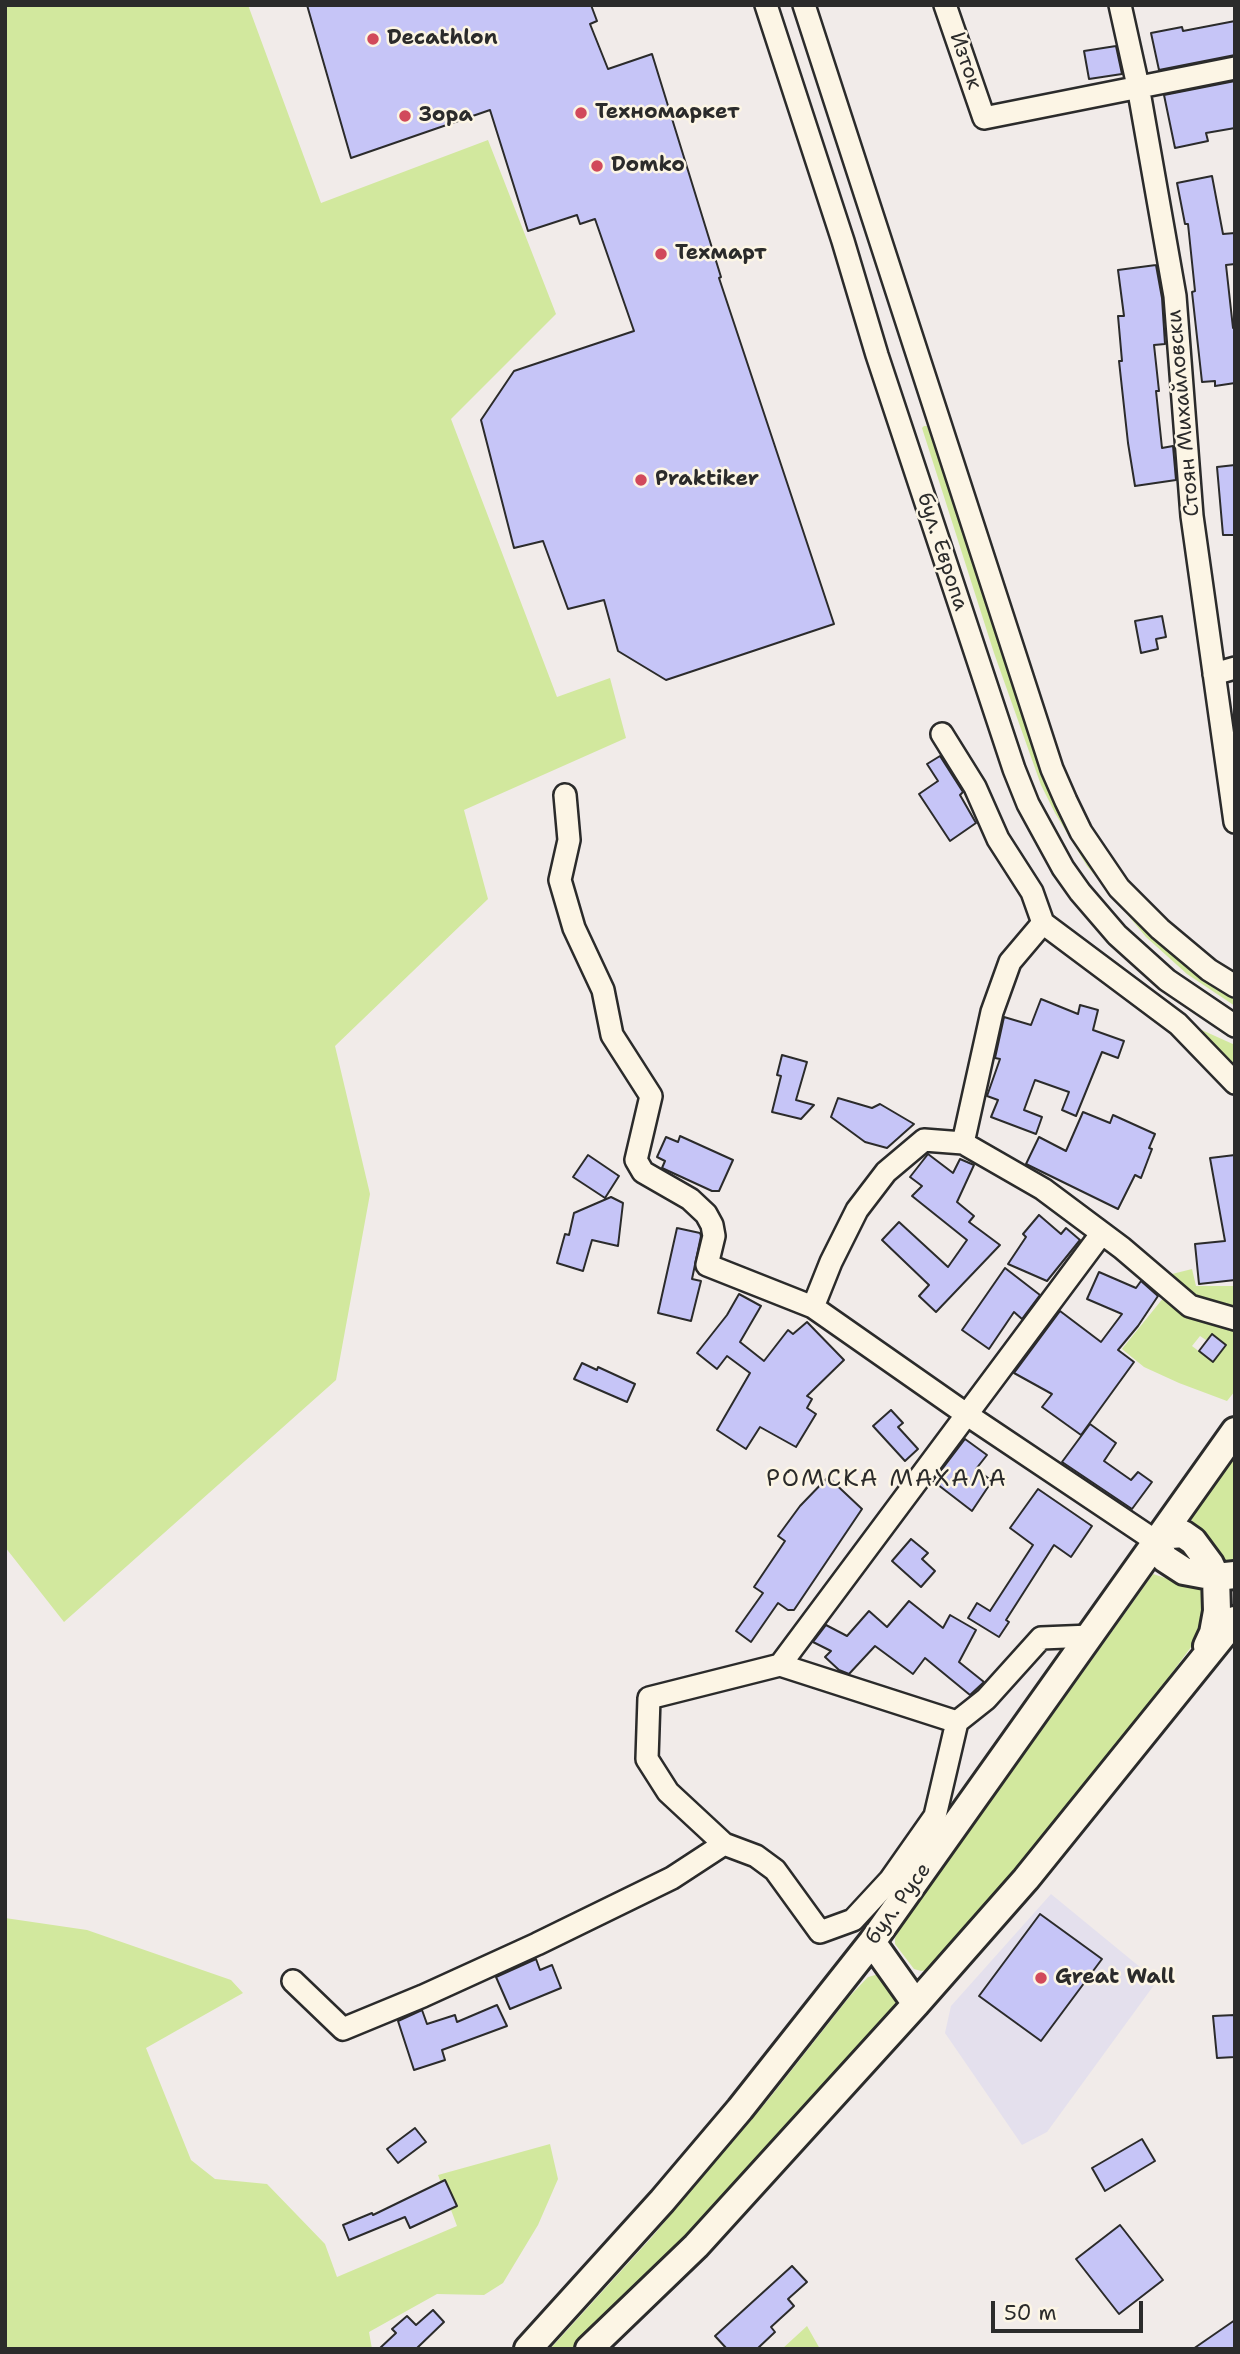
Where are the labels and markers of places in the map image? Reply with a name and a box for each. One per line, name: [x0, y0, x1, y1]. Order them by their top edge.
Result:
place label: Decathlon: [387, 26, 498, 52]
marker: Decathlon: [365, 31, 381, 47]
place label: Техномаркет: [595, 100, 740, 126]
place label: Зора: [419, 103, 473, 129]
marker: Техномаркет: [573, 105, 589, 121]
marker: Зора: [397, 108, 413, 124]
place label: Domko: [611, 153, 685, 179]
marker: Domko: [589, 158, 605, 174]
place label: Техмарт: [675, 241, 767, 267]
marker: Техмарт: [653, 246, 669, 262]
place label: Praktiker: [655, 467, 759, 493]
marker: Praktiker: [633, 472, 649, 488]
place label: Great Wall: [1055, 1965, 1175, 1991]
marker: Great Wall: [1033, 1970, 1049, 1986]

